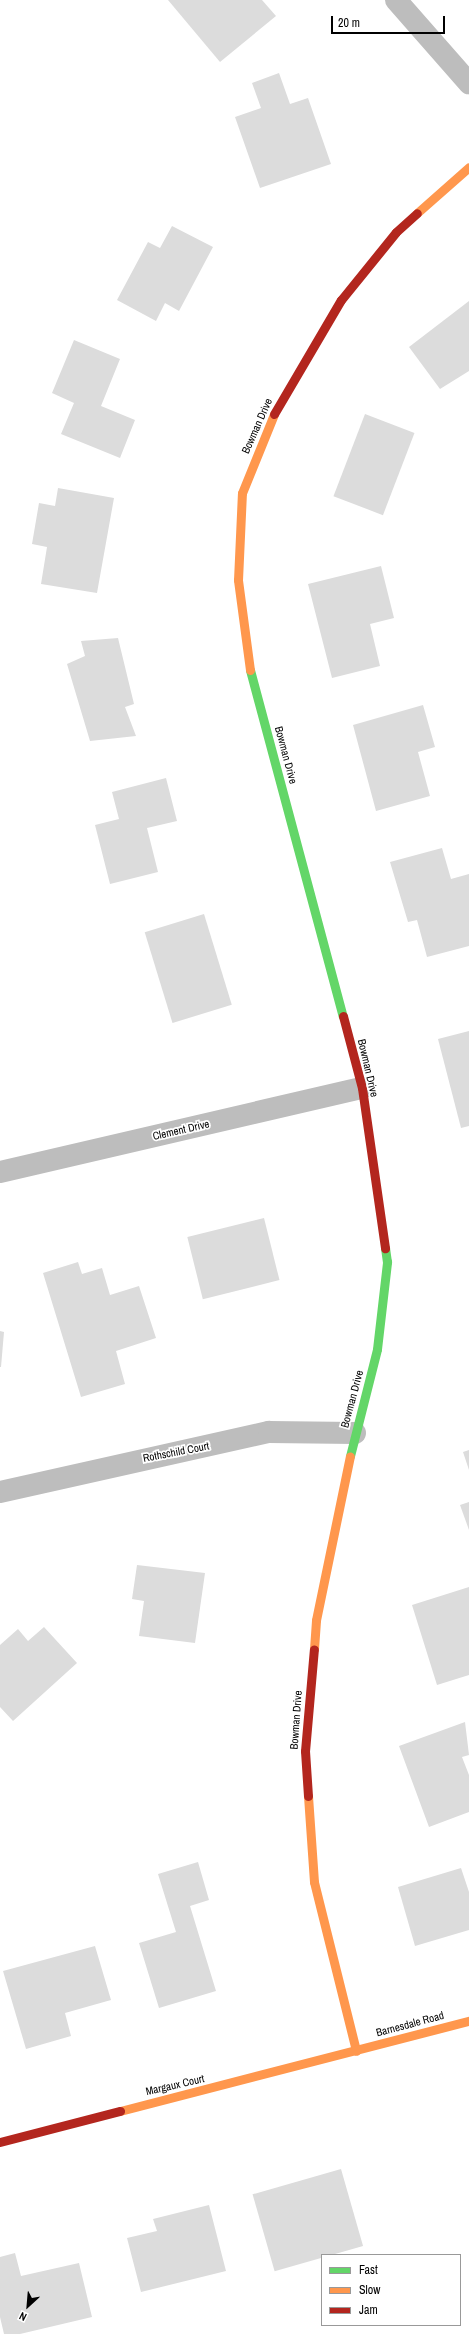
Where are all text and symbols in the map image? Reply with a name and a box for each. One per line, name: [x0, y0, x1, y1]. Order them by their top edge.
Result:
scale bar: [333, 8, 447, 34]
text: 20 m: [338, 15, 360, 31]
street label: Bowman Drive: [239, 396, 275, 456]
street label: Bowman Drive: [272, 725, 300, 785]
street label: Bowman Drive: [355, 1038, 381, 1098]
street label: Clement Drive: [151, 1117, 211, 1143]
street label: Bowman Drive: [338, 1369, 366, 1429]
street label: Rothschild Court: [142, 1439, 210, 1465]
street label: Bowman Drive: [287, 1690, 305, 1750]
street label: Barnesdale Road: [375, 2009, 445, 2039]
street label: Margaux Court: [144, 2072, 206, 2098]
legend: [321, 2254, 461, 2326]
text: Fast: [359, 2262, 378, 2278]
text: Slow: [359, 2282, 380, 2298]
north arrow: [8, 2286, 48, 2326]
text: Jam: [359, 2302, 378, 2318]
text: N: [17, 2309, 29, 2325]

